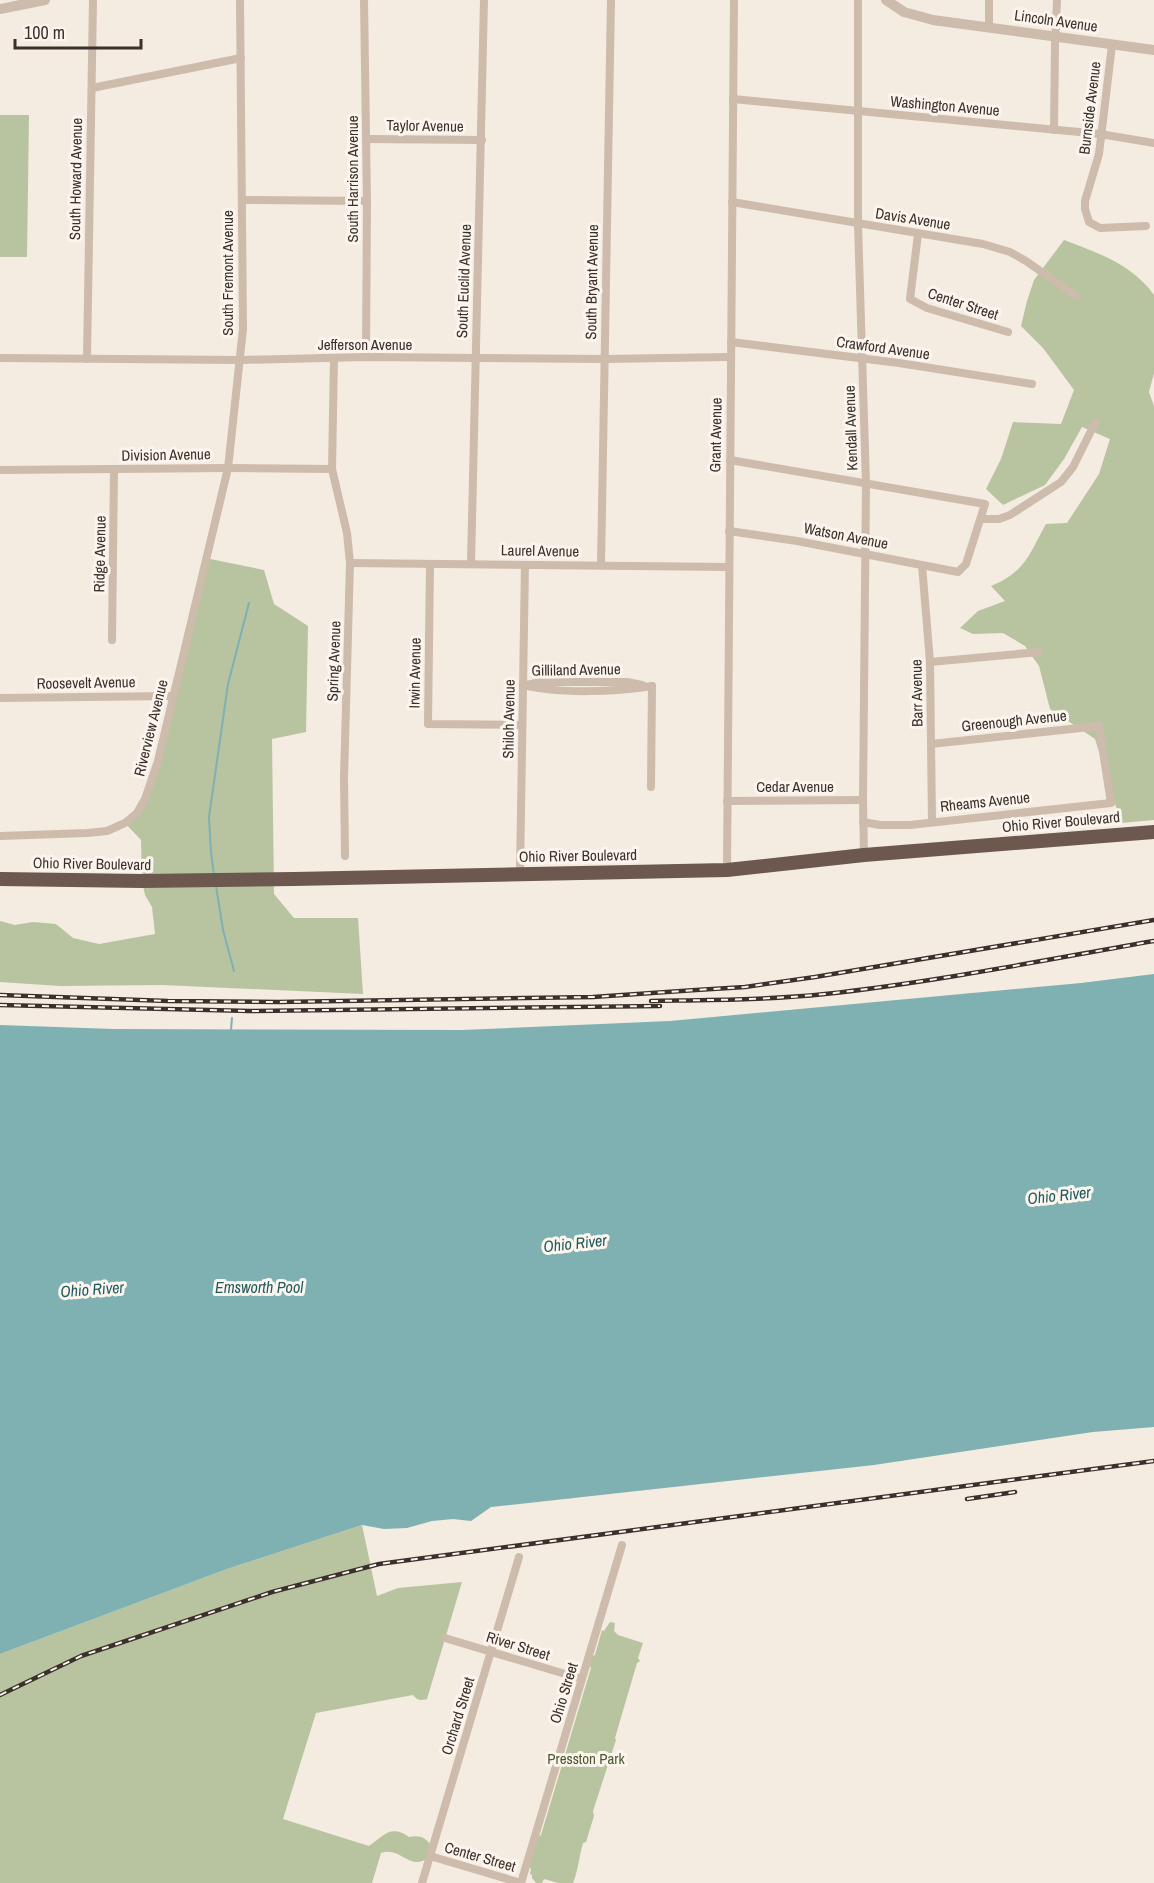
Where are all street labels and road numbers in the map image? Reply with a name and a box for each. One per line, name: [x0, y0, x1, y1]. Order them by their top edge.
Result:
street label: Lincoln Avenue: [1013, 4, 1099, 37]
street label: Burnside Avenue: [1073, 60, 1106, 156]
street label: Washington Avenue: [890, 90, 1001, 121]
street label: Taylor Avenue: [386, 114, 464, 137]
street label: South Harrison Avenue: [342, 115, 363, 242]
street label: South Howard Avenue: [64, 118, 87, 240]
street label: Davis Avenue: [874, 202, 952, 235]
street label: South Fremont Avenue: [217, 210, 238, 336]
street label: South Euclid Avenue: [451, 223, 476, 338]
street label: South Bryant Avenue: [580, 224, 603, 340]
street label: Center Street: [925, 282, 1002, 325]
street label: Crawford Avenue: [835, 331, 931, 364]
street label: Jefferson Avenue: [318, 334, 412, 355]
street label: Kendall Avenue: [839, 385, 862, 471]
street label: Grant Avenue: [704, 397, 727, 473]
street label: Division Avenue: [121, 443, 211, 466]
street label: Ridge Avenue: [88, 515, 111, 593]
street label: Watson Avenue: [802, 517, 890, 554]
street label: Laurel Avenue: [501, 539, 580, 562]
street label: Spring Avenue: [322, 620, 345, 702]
street label: Irwin Avenue: [403, 637, 426, 709]
street label: Gilliland Avenue: [531, 658, 621, 681]
street label: Barr Avenue: [905, 659, 928, 727]
street label: Roosevelt Avenue: [36, 671, 136, 694]
street label: Riverview Avenue: [128, 677, 173, 778]
street label: Shiloh Avenue: [497, 679, 520, 759]
street label: Greenough Avenue: [960, 705, 1068, 736]
street label: Cedar Avenue: [756, 776, 834, 797]
street label: Rheams Avenue: [939, 786, 1031, 817]
street label: Ohio River Boulevard: [1001, 806, 1121, 837]
street label: Ohio River Boulevard: [519, 844, 637, 867]
street label: Ohio River Boulevard: [33, 852, 151, 875]
street label: River Street: [484, 1626, 553, 1665]
street label: Ohio Street: [544, 1659, 583, 1726]
street label: Orchard Street: [436, 1674, 480, 1757]
street label: Center Street: [442, 1836, 519, 1877]

